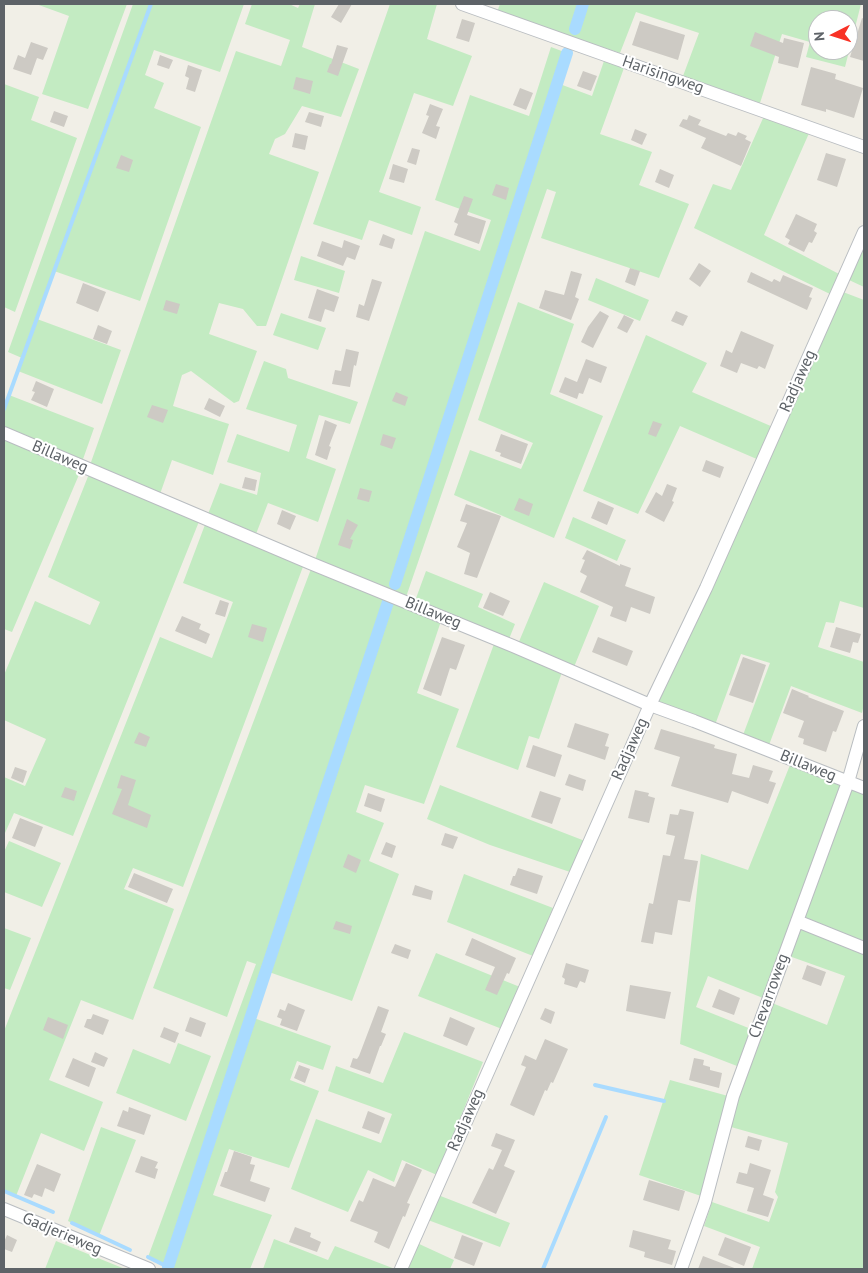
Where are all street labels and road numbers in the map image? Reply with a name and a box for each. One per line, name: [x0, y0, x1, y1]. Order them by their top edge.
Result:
street label: Harisingweg: [620, 52, 706, 98]
street label: Radjaweg: [776, 347, 820, 415]
street label: Billaweg: [29, 437, 91, 477]
street label: Billaweg: [402, 593, 464, 633]
street label: Radjaweg: [608, 715, 652, 783]
street label: Billaweg: [777, 746, 839, 786]
street label: Chevarroweg: [745, 951, 793, 1041]
street label: Radjaweg: [444, 1086, 488, 1154]
street label: Gadjerieweg: [19, 1209, 105, 1259]

